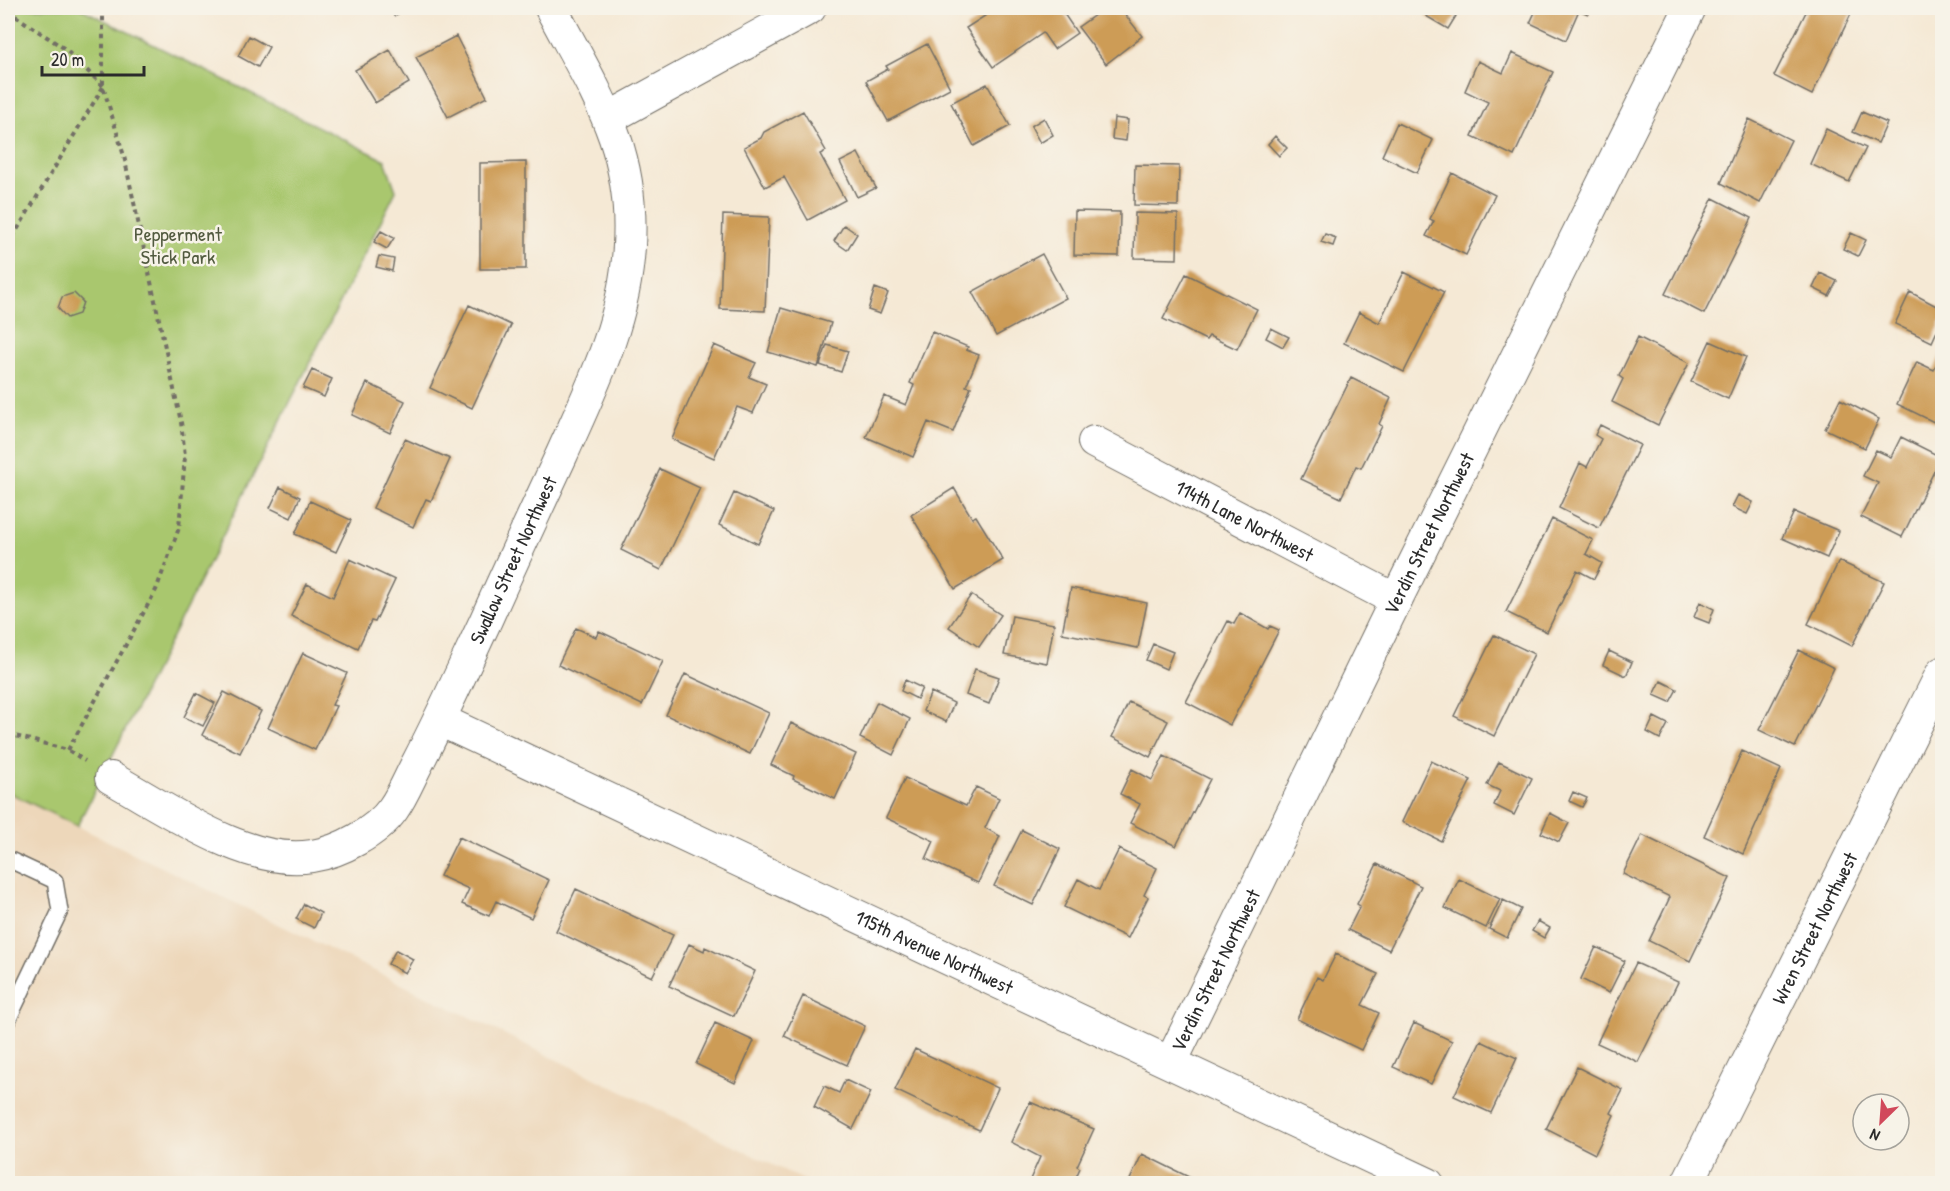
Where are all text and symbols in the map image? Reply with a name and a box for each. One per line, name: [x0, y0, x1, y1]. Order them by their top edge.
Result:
scale bar: [42, 39, 144, 77]
text: 20 m: [51, 47, 84, 72]
park label: Pepperment Stick Park: [134, 220, 223, 270]
street label: Verdin Street Northwest: [1377, 447, 1481, 619]
street label: Swallow Street Northwest: [463, 470, 563, 648]
street label: 114th Lane Northwest: [1171, 473, 1320, 568]
street label: Wren Street Northwest: [1765, 846, 1864, 1008]
street label: Verdin Street Northwest: [1164, 883, 1267, 1056]
street label: 115th Avenue Northwest: [851, 903, 1019, 1001]
north arrow: [1851, 1092, 1911, 1152]
text: N: [1866, 1124, 1883, 1147]

